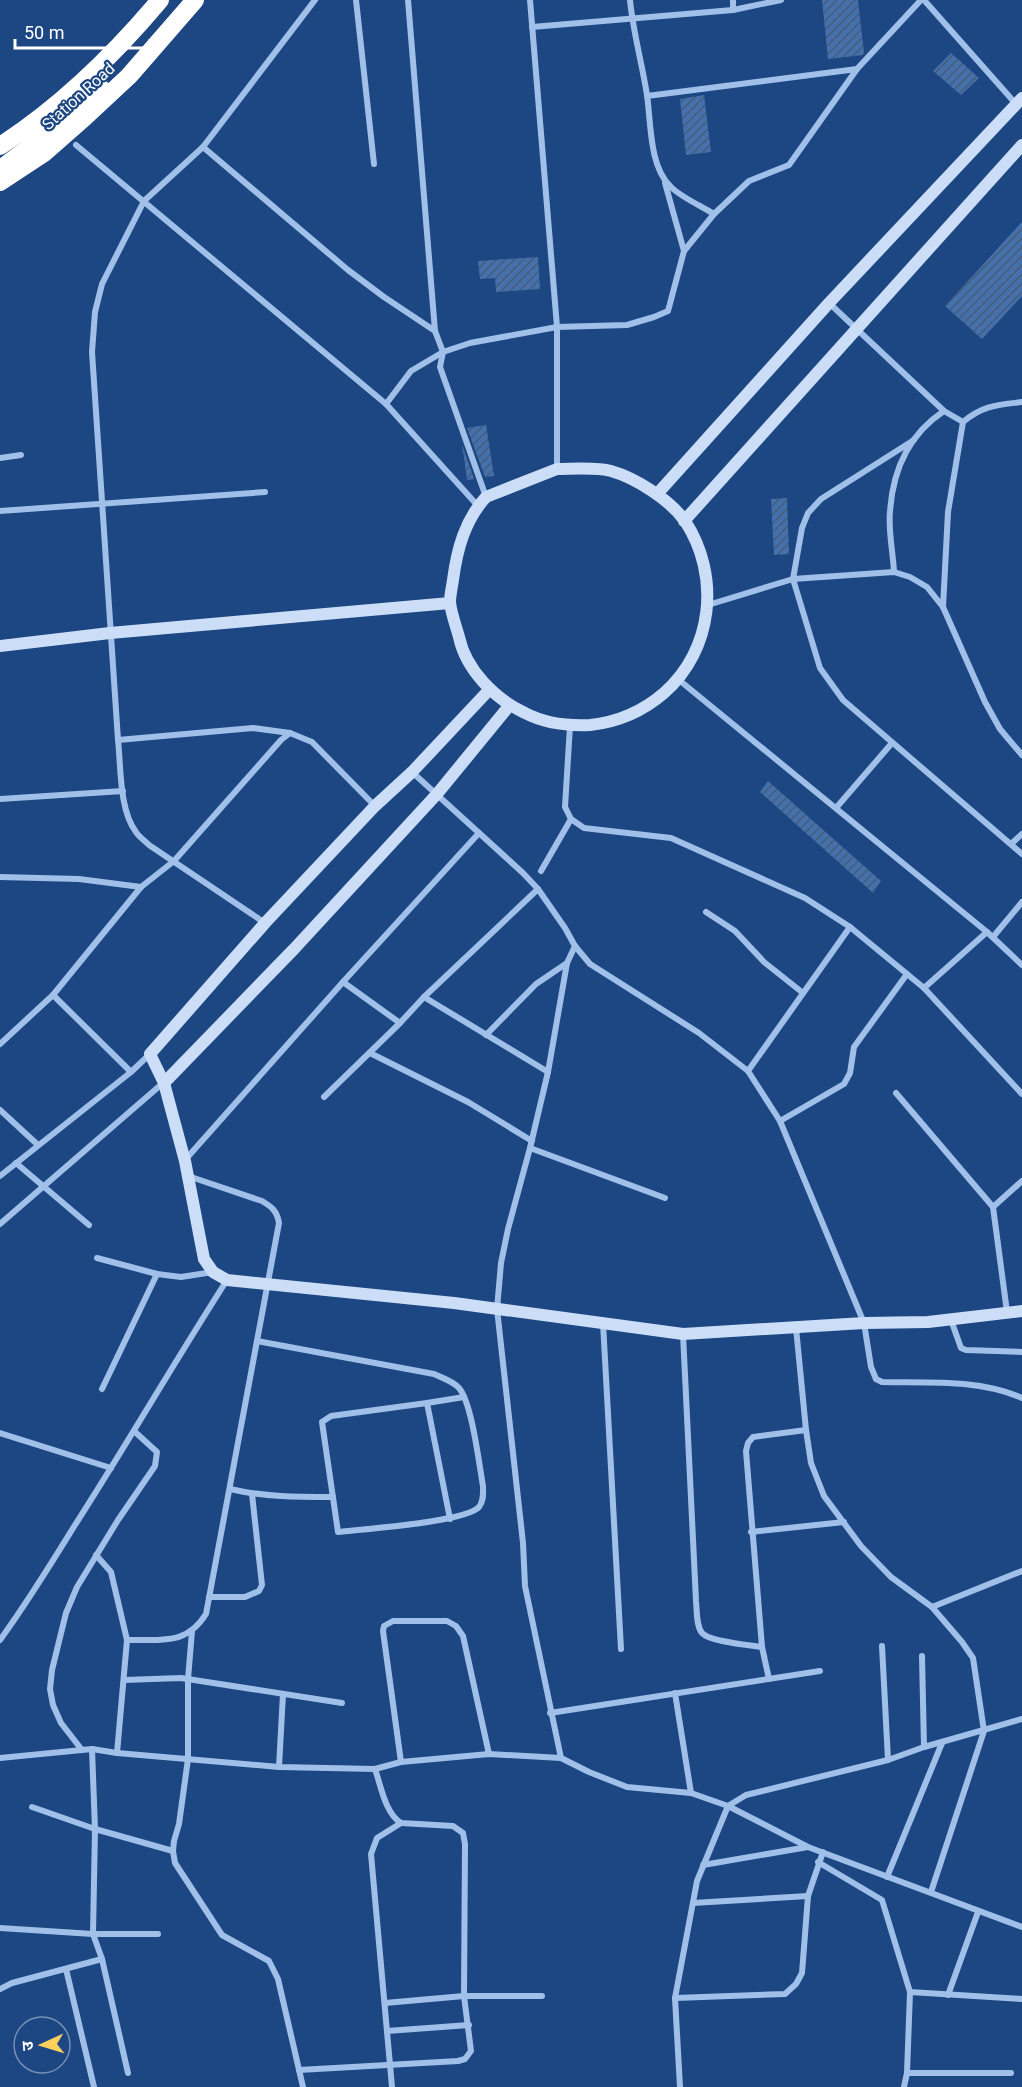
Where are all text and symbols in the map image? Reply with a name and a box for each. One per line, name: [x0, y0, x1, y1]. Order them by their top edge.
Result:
scale bar: [15, 12, 150, 50]
text: 50 m: [24, 22, 64, 43]
street label: Station Road: [38, 59, 119, 134]
north arrow: [12, 2015, 72, 2075]
text: उ: [18, 2040, 37, 2051]

